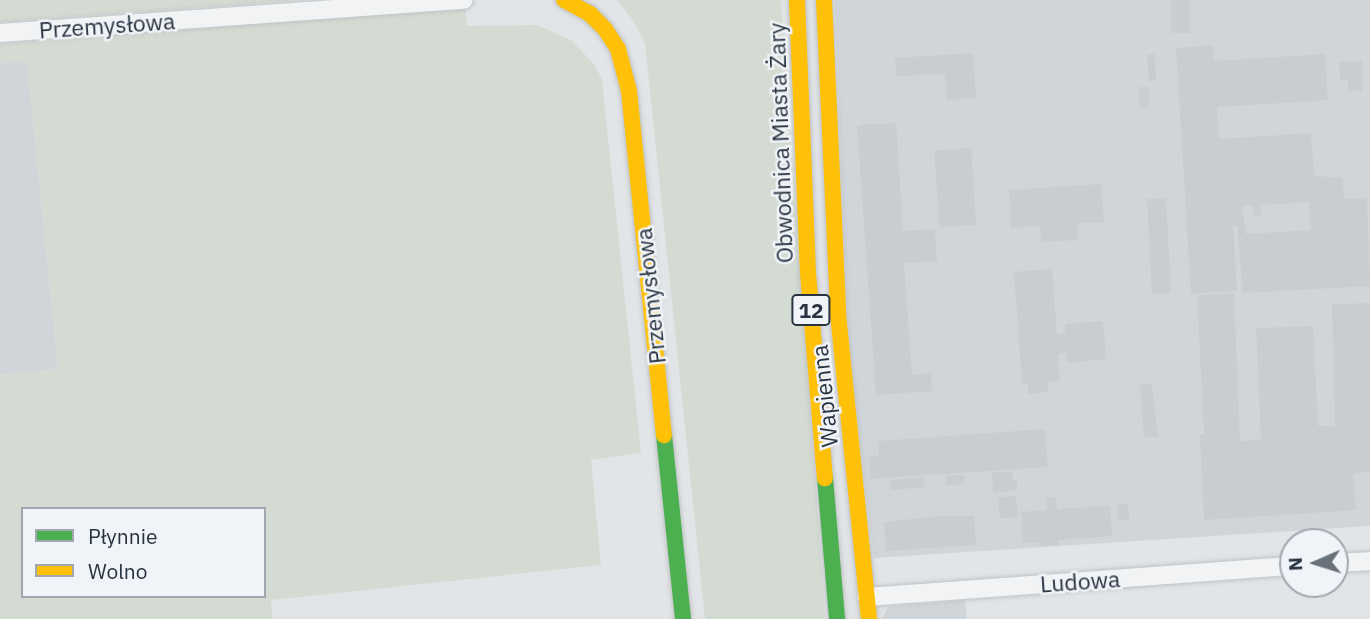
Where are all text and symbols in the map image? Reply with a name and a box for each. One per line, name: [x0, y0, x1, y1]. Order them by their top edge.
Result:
street label: Przemysłowa: [38, 6, 176, 44]
street label: Obwodnica Miasta Żary: [762, 22, 798, 264]
street label: Przemysłowa: [629, 227, 671, 365]
road number: 12: [790, 292, 832, 328]
street label: Wapienna: [805, 344, 843, 448]
legend: [21, 507, 266, 598]
text: Płynnie: [88, 522, 157, 550]
north arrow: [1279, 528, 1349, 598]
text: Wolno: [88, 557, 148, 585]
text: N: [1283, 557, 1307, 572]
street label: Ludowa: [1039, 564, 1121, 598]

